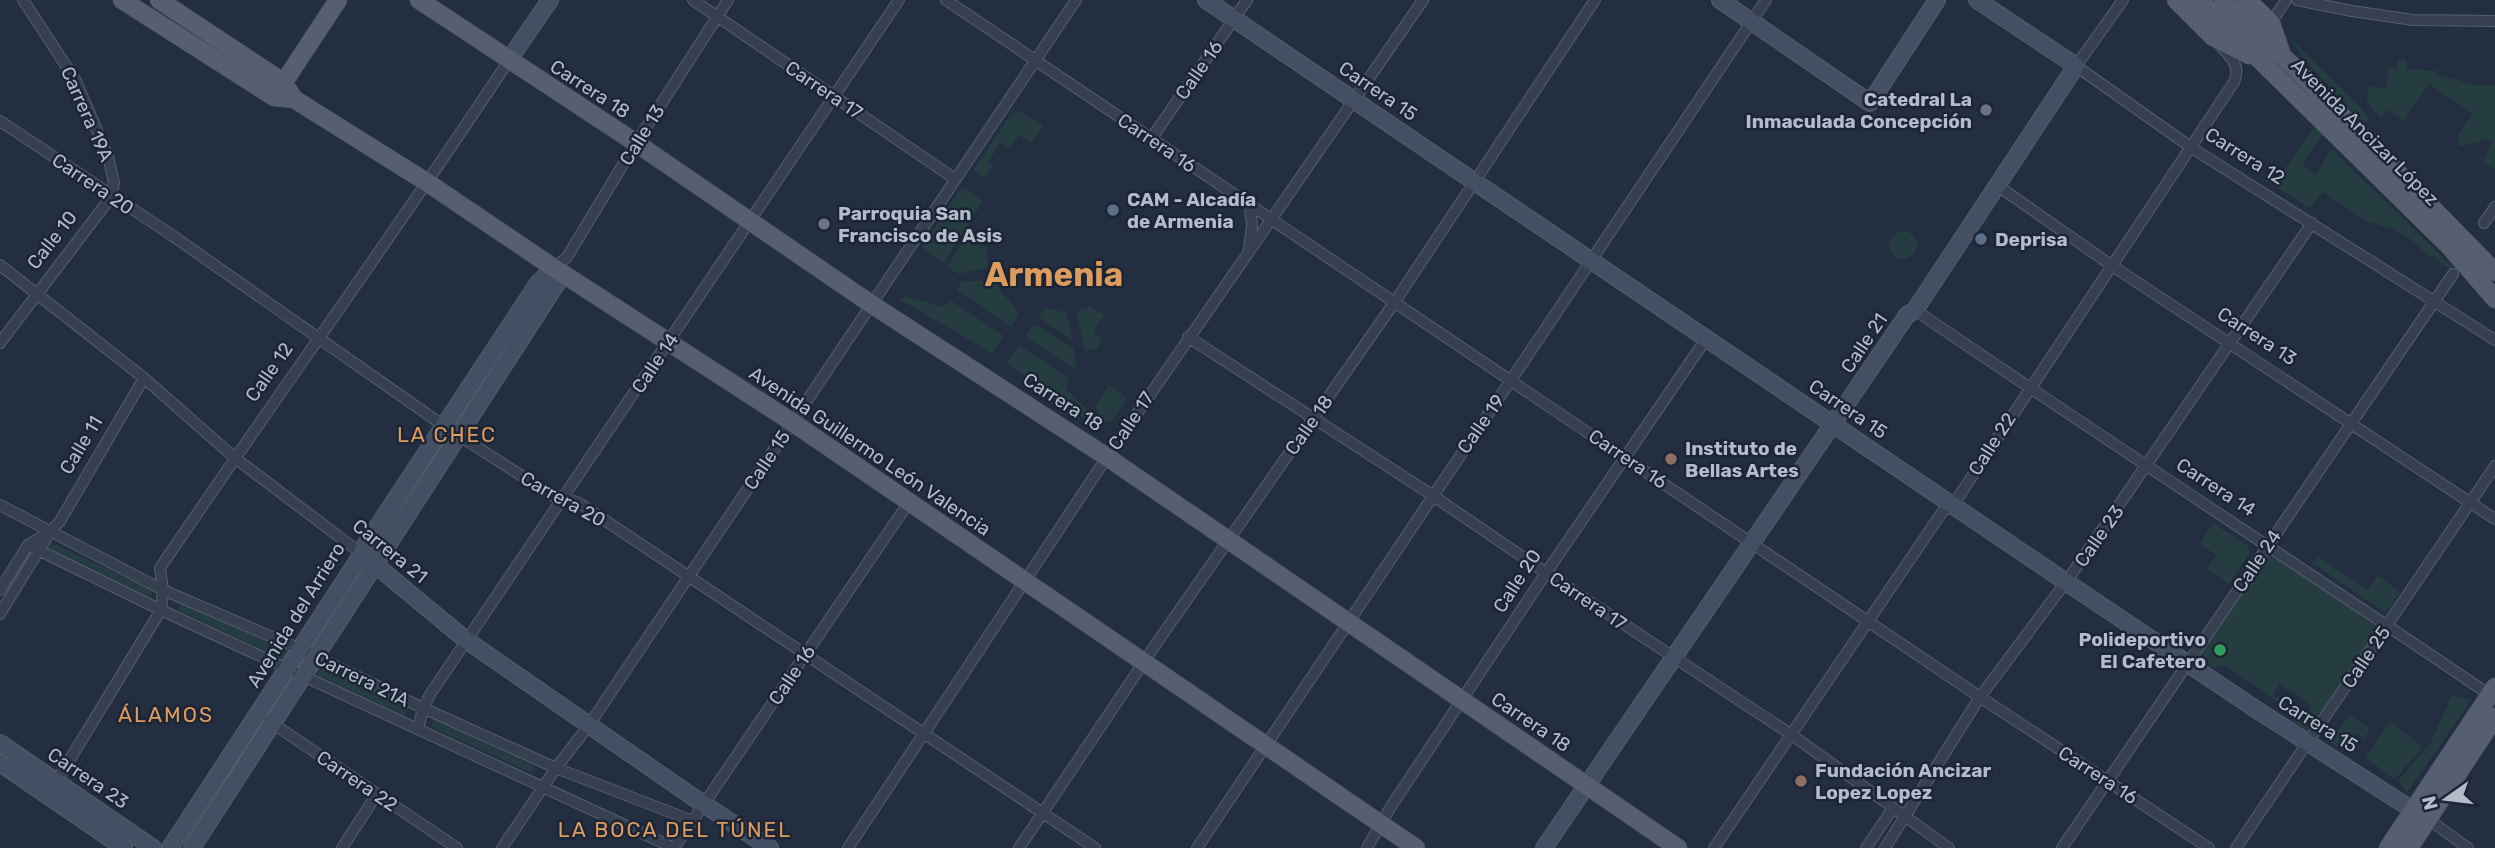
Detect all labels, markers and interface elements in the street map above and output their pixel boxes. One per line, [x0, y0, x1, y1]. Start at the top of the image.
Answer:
street label: Calle 16 [1170, 36, 1228, 104]
street label: Avenida Ancizar López [2287, 54, 2443, 210]
street label: Carrera 18 [546, 55, 634, 123]
street label: Carrera 17 [781, 56, 867, 124]
street label: Carrera 15 [1334, 56, 1422, 126]
street label: Carrera 19A [56, 63, 118, 165]
place label: Catedral La Inmaculada Concepción [1746, 88, 1972, 133]
street label: Calle 13 [614, 100, 670, 170]
marker: Catedral La Inmaculada Concepción [1978, 102, 1994, 118]
street label: Carrera 16 [1113, 108, 1201, 178]
street label: Carrera 12 [2201, 123, 2289, 189]
street label: Carrera 20 [48, 148, 138, 220]
place label: CAM - Alcadía de Armenia [1127, 188, 1256, 233]
place label: Parroquia San Francisco de Asis [838, 202, 1002, 247]
marker: CAM - Alcadía de Armenia [1105, 202, 1121, 218]
street label: Calle 10 [22, 206, 82, 274]
marker: Parroquia San Francisco de Asis [816, 216, 832, 232]
place label: Deprisa [1995, 228, 2068, 251]
marker: Deprisa [1973, 231, 1989, 247]
district label: Armenia [985, 255, 1123, 294]
street label: Carrera 13 [2213, 302, 2301, 370]
street label: Calle 21 [1836, 309, 1892, 377]
street label: Calle 14 [627, 328, 684, 397]
street label: Calle 12 [240, 338, 298, 406]
street label: Avenida Guillermo León Valencia [745, 362, 995, 540]
street label: Carrera 18 [1019, 368, 1107, 436]
street label: Carrera 15 [1804, 374, 1892, 444]
street label: Calle 17 [1103, 387, 1159, 455]
street label: Calle 19 [1452, 390, 1510, 458]
street label: Calle 18 [1280, 391, 1338, 459]
street label: Calle 22 [1963, 408, 2021, 480]
street label: Calle 11 [55, 412, 107, 478]
district label: LA CHEC [397, 422, 497, 447]
street label: Carrera 16 [1584, 424, 1672, 494]
street label: Calle 15 [739, 426, 795, 494]
place label: Instituto de Bellas Artes [1685, 437, 1799, 482]
marker: Instituto de Bellas Artes [1663, 451, 1679, 467]
street label: Carrera 14 [2172, 453, 2260, 521]
street label: Carrera 20 [517, 466, 609, 532]
street label: Calle 23 [2069, 501, 2129, 571]
street label: Carrera 21 [348, 514, 432, 588]
street label: Calle 24 [2228, 525, 2286, 597]
street label: Avenida del Arriero [242, 538, 350, 692]
street label: Calle 20 [1488, 545, 1546, 617]
street label: Carrera 17 [1545, 567, 1631, 635]
street label: Calle 25 [2337, 622, 2395, 692]
place label: Polideportivo El Cafetero [2078, 628, 2206, 673]
street label: Calle 16 [764, 641, 820, 709]
marker: Polideportivo El Cafetero [2212, 642, 2228, 658]
street label: Carrera 21A [311, 646, 413, 712]
street label: Carrera 18 [1487, 687, 1575, 757]
street label: Carrera 15 [2274, 690, 2362, 758]
district label: ÁLAMOS [118, 702, 214, 727]
street label: Carrera 16 [2054, 741, 2142, 809]
street label: Carrera 23 [43, 743, 133, 813]
street label: Carrera 22 [312, 746, 402, 816]
place label: Fundación Ancizar Lopez Lopez [1815, 759, 1991, 804]
north arrow [2411, 764, 2481, 834]
marker: Fundación Ancizar Lopez Lopez [1793, 773, 1809, 789]
text: N [2417, 794, 2443, 812]
district label: LA BOCA DEL TÚNEL [558, 817, 792, 842]

